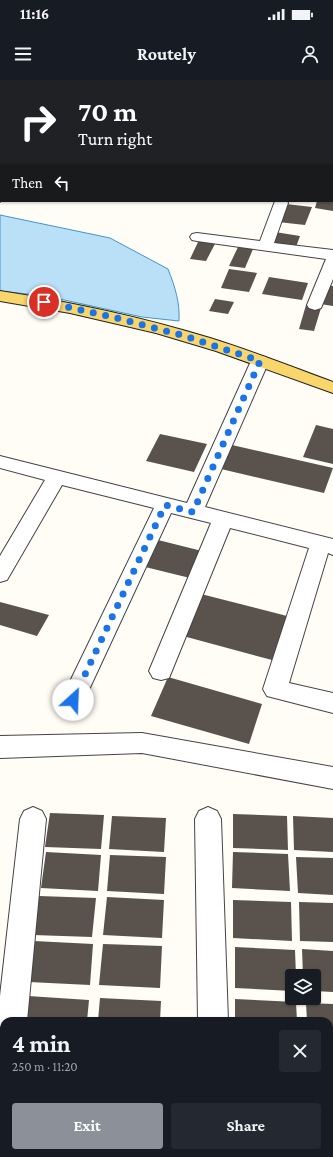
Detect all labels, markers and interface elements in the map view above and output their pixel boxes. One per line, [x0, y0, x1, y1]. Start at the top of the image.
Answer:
text: 11:16 [20, 6, 49, 22]
icon: menu [12, 43, 34, 65]
icon: person [299, 43, 321, 65]
text: Routely [137, 44, 196, 64]
icon: right [12, 96, 64, 148]
text: 70 m [78, 96, 137, 127]
text: Turn right [78, 129, 152, 149]
icon: left [51, 172, 73, 194]
text: Then [12, 175, 43, 191]
pin [27, 285, 61, 319]
icon: arrive [33, 291, 55, 313]
position arrow [52, 679, 94, 721]
map controls [285, 969, 321, 1005]
button: layers [285, 969, 321, 1005]
text: 4 min [12, 1030, 71, 1057]
button: close [279, 1030, 321, 1072]
text: 250 m · 11:20 [12, 1059, 78, 1074]
button: Exit [12, 1103, 163, 1149]
button: Share [171, 1103, 321, 1149]

